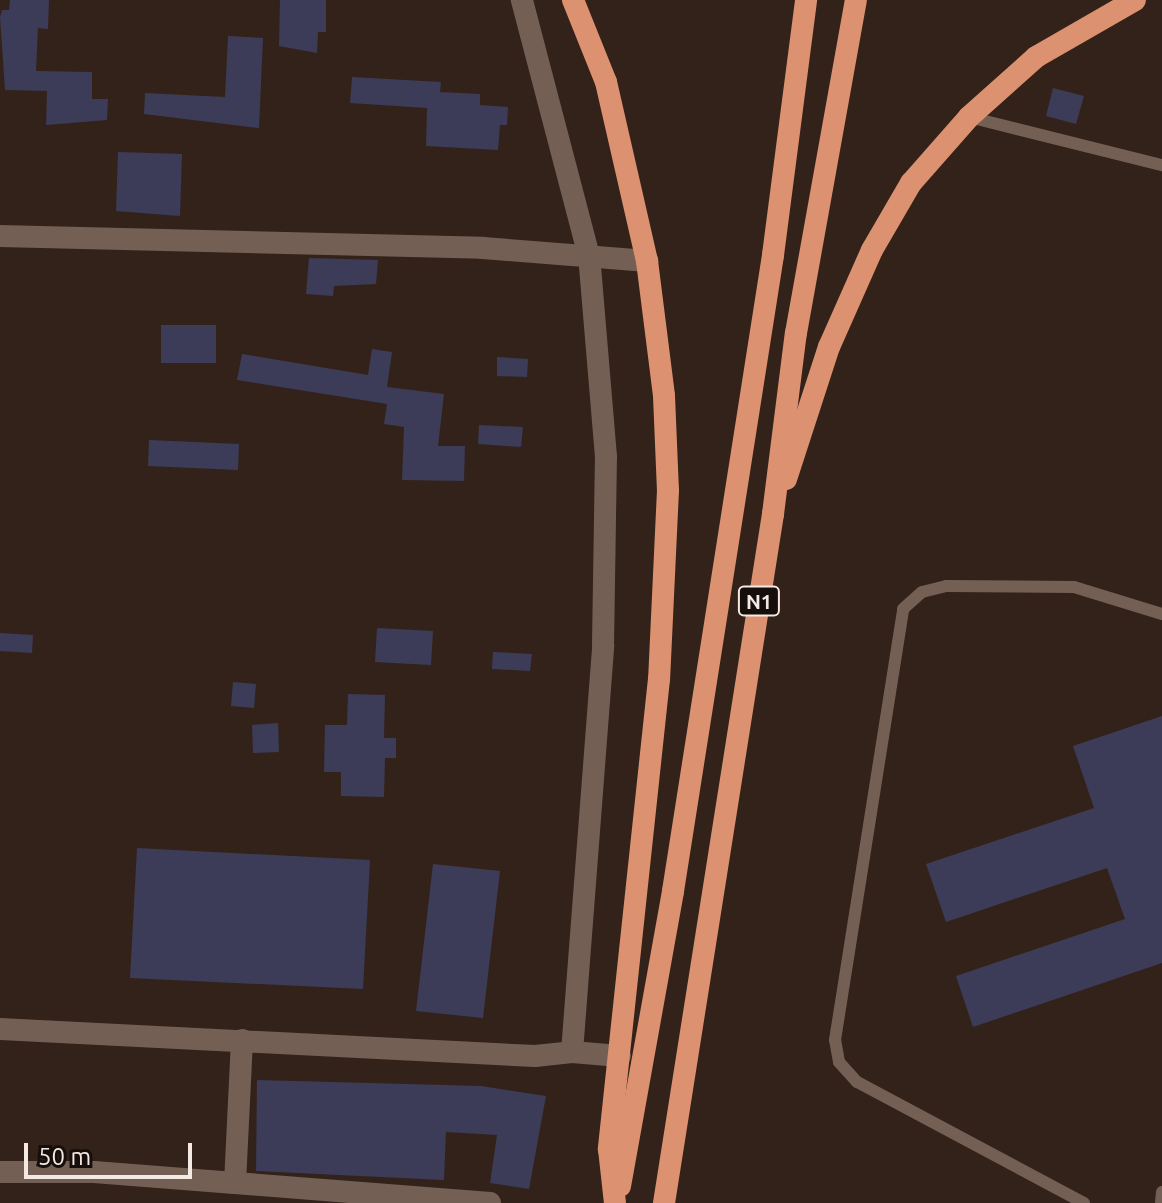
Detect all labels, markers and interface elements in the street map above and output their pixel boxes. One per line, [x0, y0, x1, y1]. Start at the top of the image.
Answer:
road number: N1 [737, 585, 781, 617]
scale bar [28, 1127, 196, 1177]
text: 50 m [38, 1143, 91, 1170]

